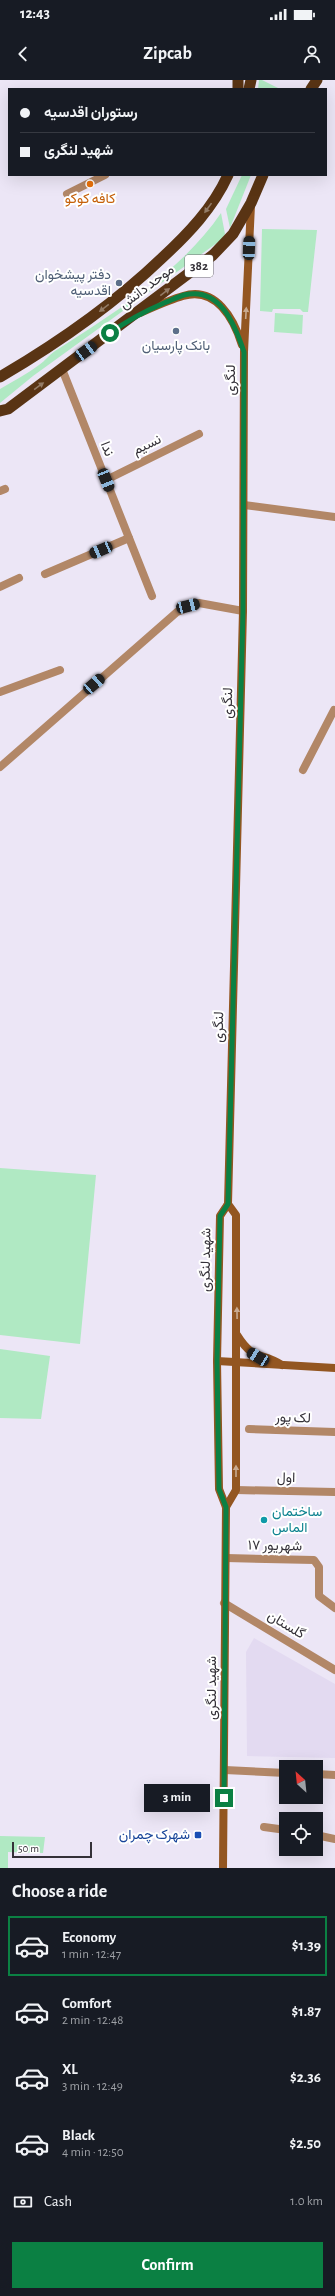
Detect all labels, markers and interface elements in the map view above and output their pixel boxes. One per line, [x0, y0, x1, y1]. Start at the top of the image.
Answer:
text: 12:43 [20, 6, 50, 21]
icon: back [12, 43, 34, 65]
icon: person [301, 43, 323, 65]
text: Zipcab [143, 45, 192, 63]
text: رستوران اقدسیه [44, 105, 138, 120]
text: شهید لنگری [44, 143, 113, 158]
marker: کافه کوکو [85, 179, 95, 189]
place label: کافه کوکو [65, 192, 115, 207]
one-way arrow [204, 203, 212, 214]
car [243, 236, 255, 260]
road number: 382 [185, 255, 213, 277]
street label: موحد دانش [117, 262, 177, 313]
place label: دفتر پیشخوان اقدسیه [35, 268, 111, 298]
marker: دفتر پیشخوان اقدسیه [114, 278, 124, 288]
one-way arrow [160, 288, 170, 296]
one-way arrow [99, 303, 110, 312]
one-way arrow [242, 307, 249, 319]
route start [101, 324, 119, 342]
marker: بانک پارسیان [171, 326, 181, 336]
car [73, 339, 99, 363]
place label: بانک پارسیان [142, 339, 210, 355]
street label: لنگری [223, 364, 239, 396]
one-way arrow [34, 382, 44, 390]
street label: نسیم [131, 432, 164, 459]
street label: ندا [98, 440, 116, 458]
car [96, 467, 116, 493]
car [88, 540, 114, 560]
car [175, 597, 201, 615]
car [81, 672, 107, 696]
street label: لنگری [220, 687, 236, 719]
street label: لنگری [211, 1011, 227, 1043]
street label: شهید لنگری [197, 1228, 215, 1292]
one-way arrow [234, 1306, 240, 1319]
car [245, 1346, 271, 1368]
street label: لک پور [274, 1410, 311, 1428]
one-way arrow [233, 1465, 240, 1477]
street label: اول [277, 1471, 295, 1487]
place label: ساختمان الماس [272, 1505, 322, 1536]
marker: ساختمان الماس [259, 1515, 269, 1525]
street label: ۱۷ شهریور [248, 1539, 302, 1554]
street label: گلستان [264, 1608, 308, 1642]
street label: شهید لنگری [204, 1656, 220, 1720]
north arrow [279, 1760, 323, 1804]
map controls [279, 1760, 323, 1856]
callout: 3 min [144, 1784, 210, 1812]
route end [215, 1789, 233, 1807]
text: 3 min [163, 1791, 191, 1804]
button: locate [279, 1812, 323, 1856]
place label: شهرک چمران [119, 1828, 190, 1844]
marker: شهرک چمران [193, 1830, 203, 1840]
scale bar [12, 1840, 92, 1859]
text: 50 m [18, 1843, 39, 1854]
text: Choose a ride [12, 1883, 107, 1901]
icon: car [14, 1928, 50, 1964]
text: Economy [62, 1930, 116, 1945]
text: $1.39 [292, 1938, 321, 1953]
text: 1 min · 12:47 [62, 1948, 121, 1961]
icon: car [14, 1994, 50, 2030]
text: Comfort [62, 1996, 111, 2011]
text: $1.87 [292, 2004, 321, 2019]
text: 2 min · 12:48 [62, 2014, 123, 2027]
icon: car [14, 2060, 50, 2096]
text: XL [62, 2062, 78, 2077]
text: $2.36 [290, 2070, 321, 2085]
text: 3 min · 12:49 [62, 2080, 123, 2093]
icon: car [14, 2126, 50, 2162]
text: Black [62, 2128, 95, 2143]
text: $2.50 [289, 2136, 321, 2151]
text: 4 min · 12:50 [62, 2146, 124, 2159]
icon: cash [12, 2191, 34, 2213]
text: Cash [44, 2194, 72, 2209]
text: 1.0 km [290, 2195, 323, 2208]
button: Confirm [12, 2242, 323, 2288]

